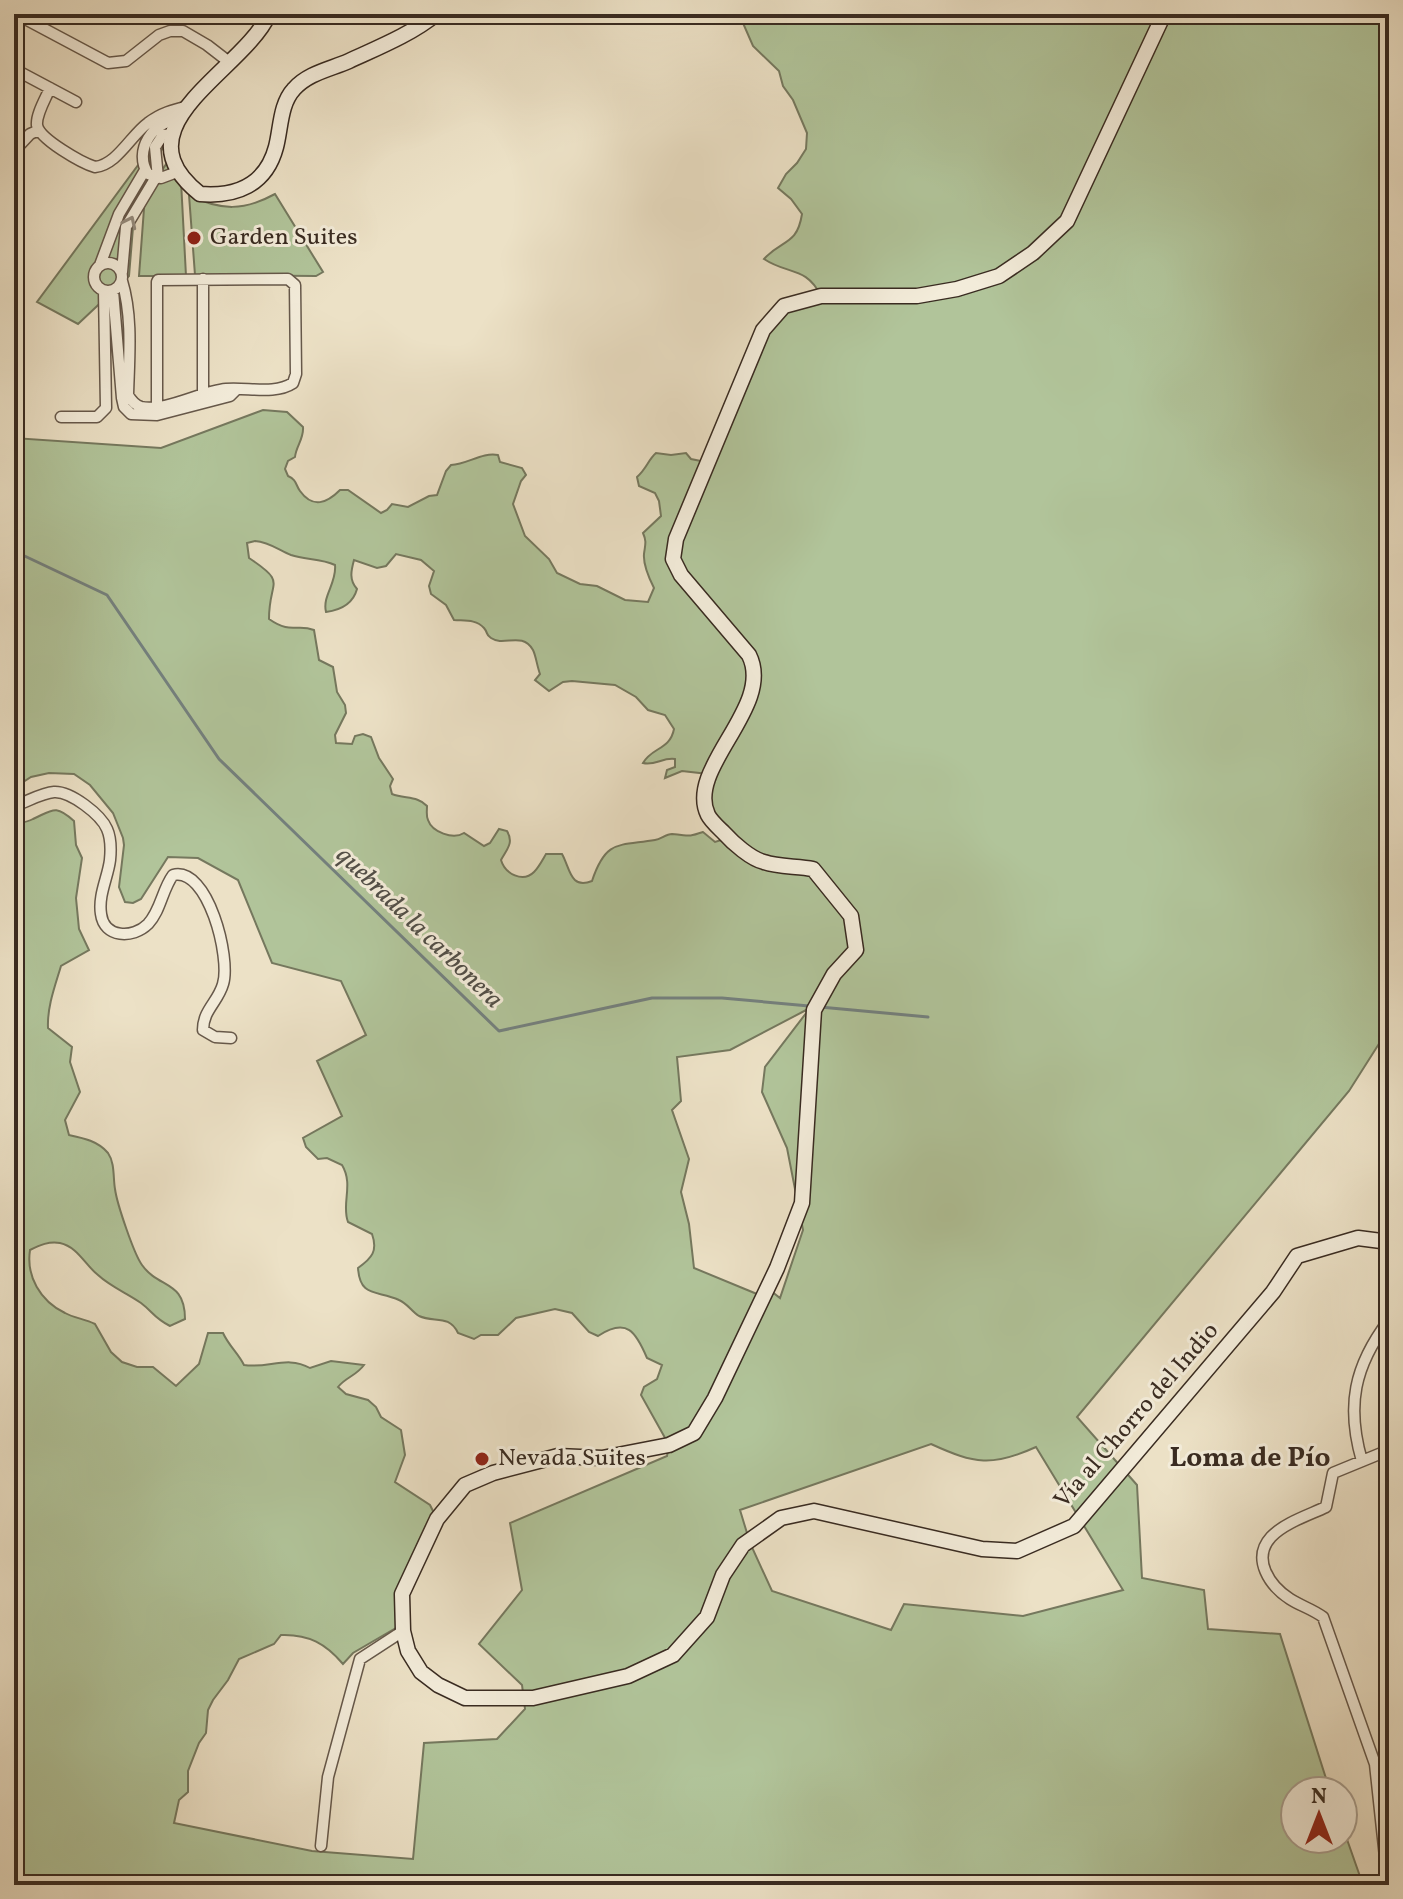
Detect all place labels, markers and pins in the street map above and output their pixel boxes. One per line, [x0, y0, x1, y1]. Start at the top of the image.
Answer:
place label: Garden Suites [210, 221, 357, 255]
marker: Garden Suites [185, 229, 203, 247]
place label: Nevada Suites [498, 1442, 646, 1476]
marker: Nevada Suites [473, 1450, 491, 1468]

